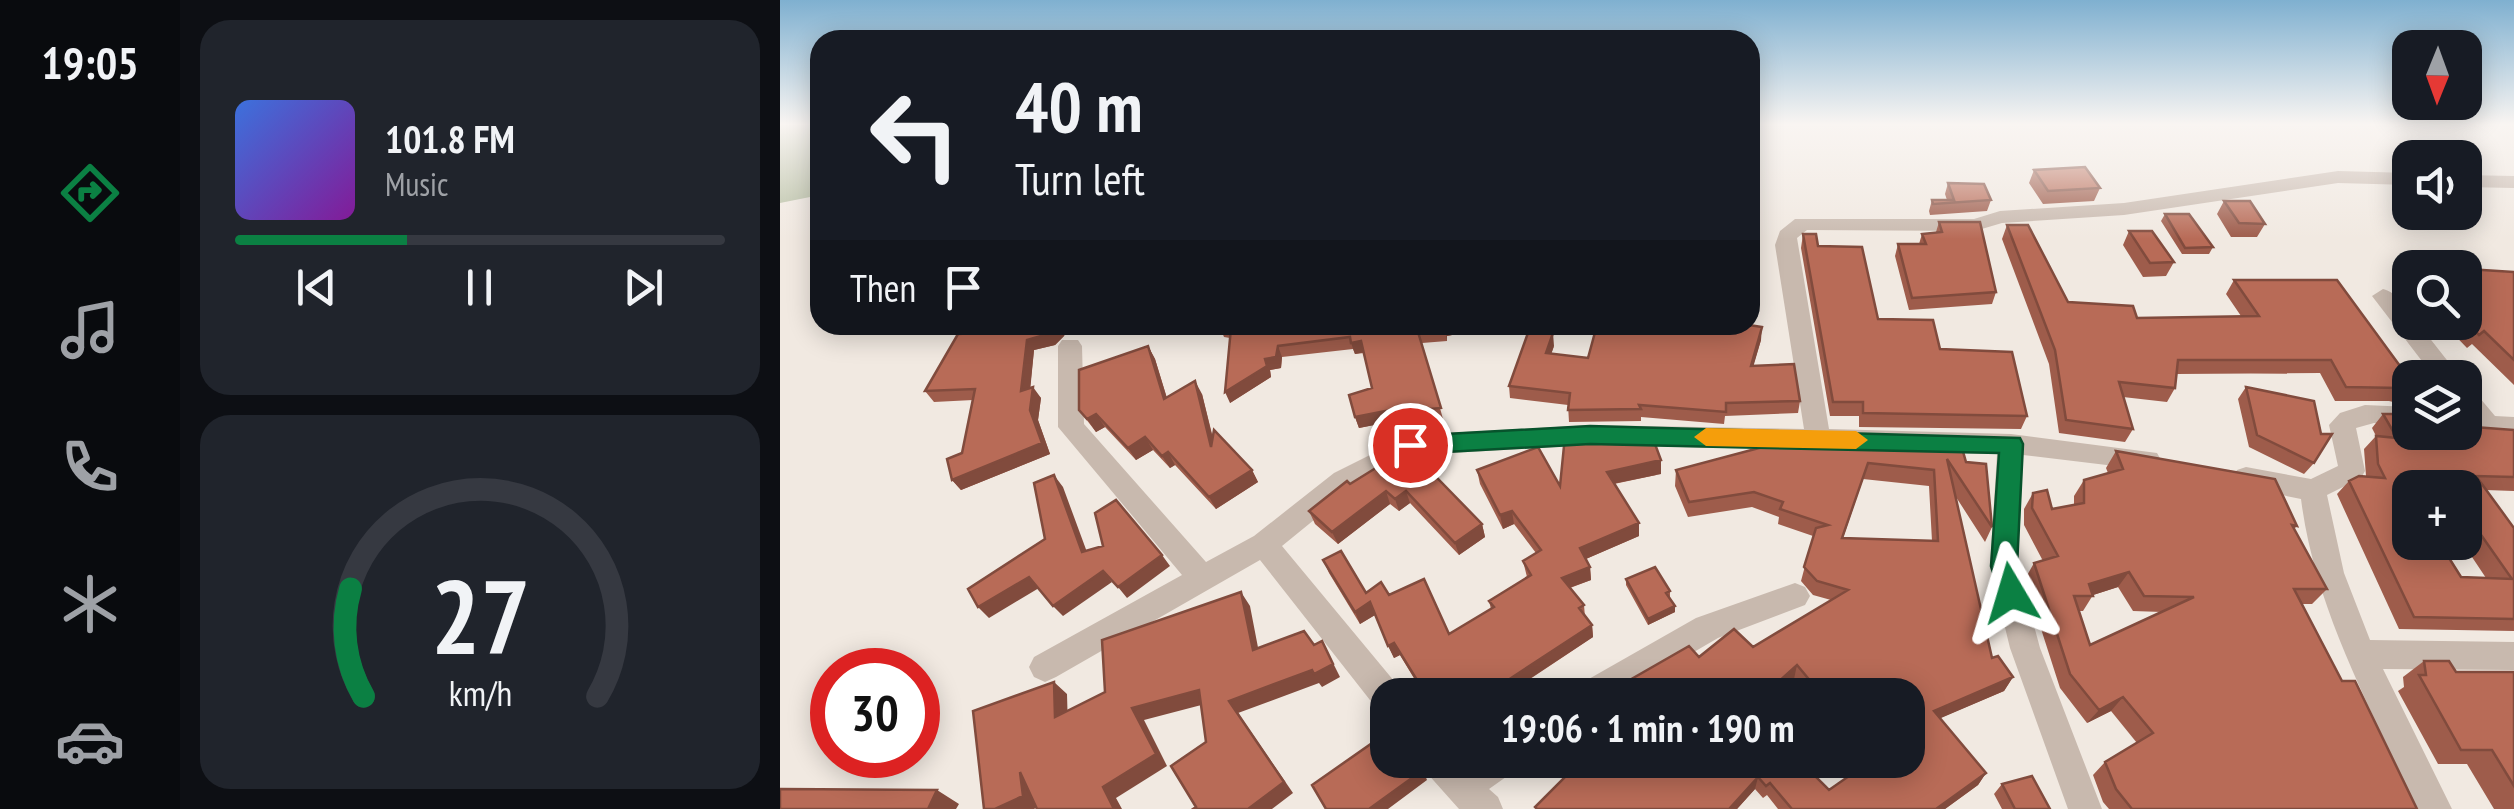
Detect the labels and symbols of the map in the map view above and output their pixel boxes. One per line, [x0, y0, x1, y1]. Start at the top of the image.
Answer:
north arrow [2392, 30, 2482, 120]
pin [1368, 403, 1453, 488]
position arrow [1959, 541, 2063, 645]
speed limit sign: 30 [810, 648, 940, 778]

